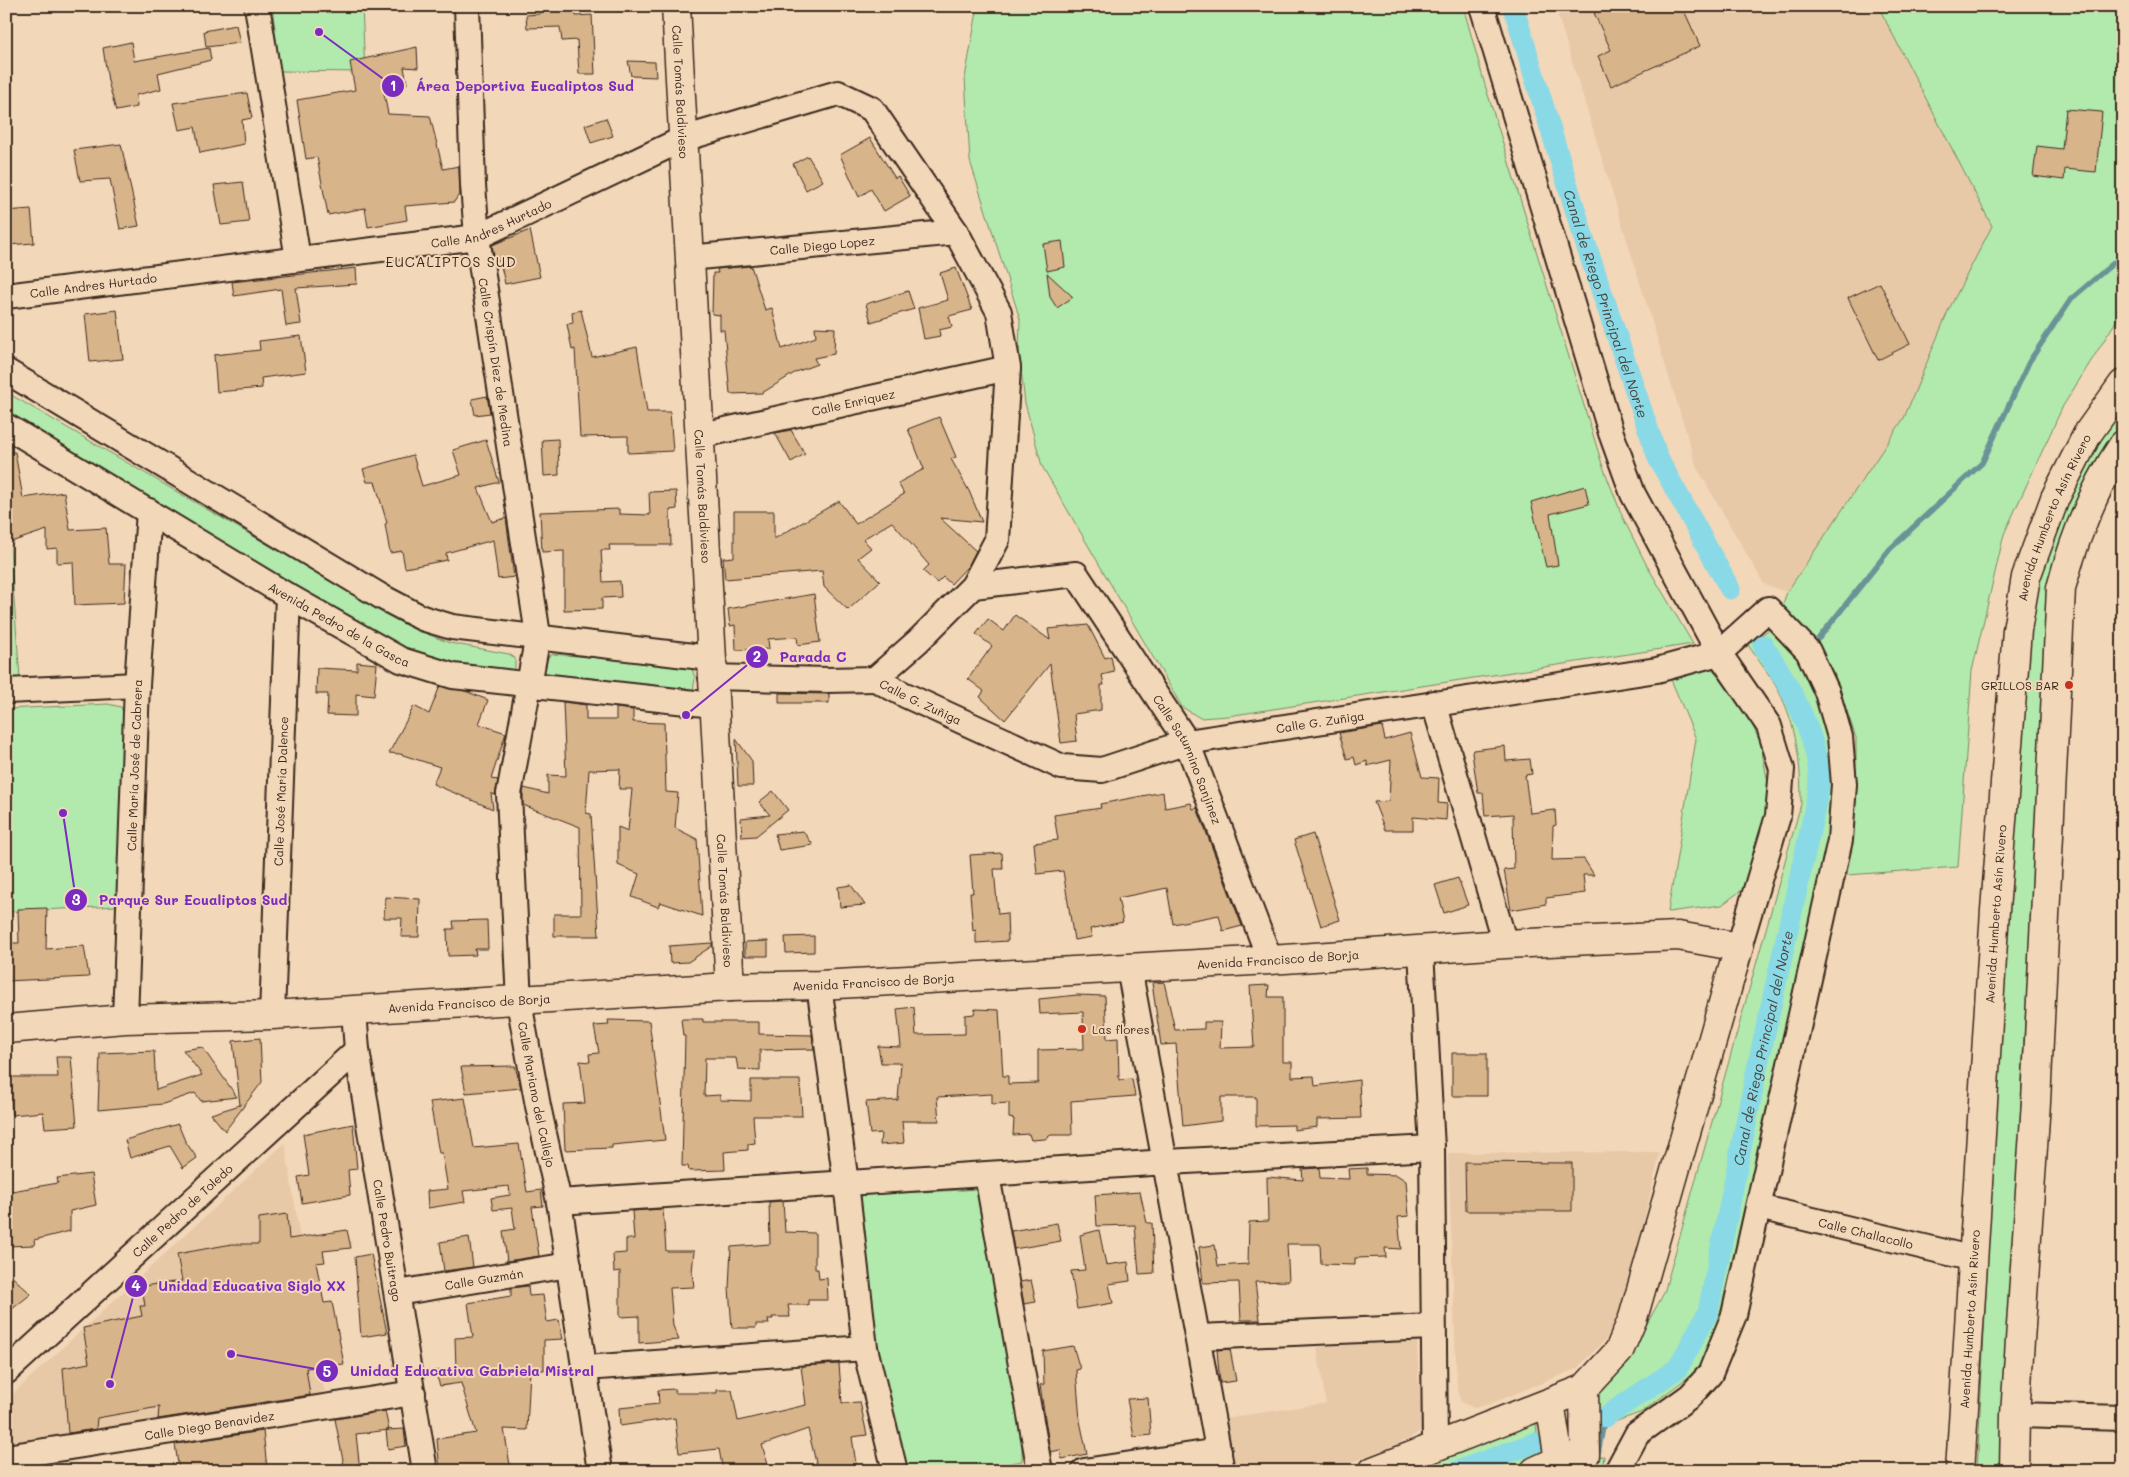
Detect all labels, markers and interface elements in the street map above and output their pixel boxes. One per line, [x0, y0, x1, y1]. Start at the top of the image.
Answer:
street label: Calle Tomás Baldivieso [669, 25, 692, 159]
callout: Área Deportiva Eucaliptos Sud [381, 71, 644, 100]
text: 1 [390, 75, 396, 95]
text: Área Deportiva Eucaliptos Sud [416, 76, 634, 95]
water label: Canal de Riego Principal del Norte [1560, 187, 1653, 420]
street label: Calle Andres Hurtado [430, 195, 554, 251]
street label: Calle Diego Lopez [769, 232, 876, 258]
district label: EUCALIPTOS SUD [385, 252, 517, 271]
street label: Calle Andres Hurtado [29, 269, 158, 301]
street label: Calle Crispín Díez de Medina [475, 277, 517, 448]
street label: Calle Enriquez [810, 385, 897, 419]
street label: Calle Tomás Baldivieso [691, 429, 715, 563]
street label: Avenida Humberto Asín Rivero [2014, 431, 2094, 602]
street label: Avenida Pedro de la Gasca [266, 578, 412, 670]
callout: Parada C [745, 642, 857, 671]
text: 2 [753, 646, 761, 666]
text: Parada C [780, 647, 846, 666]
street label: Calle G. Zuñiga [877, 675, 964, 728]
place label: GRILLOS BAR [1981, 677, 2059, 693]
street label: Calle María José de Cabrera [123, 679, 145, 851]
marker: GRILLOS BAR [2063, 679, 2075, 691]
street label: Calle Saturnino Sanjinez [1150, 691, 1226, 827]
street label: Calle G. Zuñiga [1275, 707, 1365, 736]
street label: Calle José María Dalence [270, 716, 291, 866]
street label: Avenida Humberto Asín Rivero [1981, 824, 2010, 1004]
street label: Calle Tomás Baldivieso [714, 833, 737, 968]
callout: Parque Sur Ecualiptos Sud [63, 886, 297, 915]
text: 3 [71, 889, 81, 909]
text: Parque Sur Ecualiptos Sud [99, 890, 288, 909]
water label: Canal de Riego Principal del Norte [1728, 929, 1797, 1167]
street label: Avenida Francisco de Borja [1196, 946, 1360, 972]
street label: Avenida Francisco de Borja [792, 969, 955, 994]
street label: Avenida Francisco de Borja [387, 990, 551, 1016]
street label: Calle Mariano del Callejo [515, 1021, 559, 1169]
place label: Las flores [1092, 1021, 1150, 1037]
marker: Las flores [1076, 1023, 1088, 1035]
street label: Calle Pedro de Toledo [129, 1160, 236, 1260]
street label: Calle Pedro Buitrago [370, 1178, 405, 1303]
street label: Calle Challacollo [1817, 1214, 1915, 1252]
street label: Avenida Humberto Asín Rivero [1956, 1229, 1983, 1409]
street label: Calle Guzmán [443, 1265, 524, 1293]
callout: Unidad Educativa Siglo XX [123, 1271, 356, 1300]
text: 4 [131, 1275, 141, 1295]
text: Unidad Educativa Siglo XX [158, 1276, 346, 1295]
callout: Unidad Educativa Gabriela Mistral [315, 1357, 604, 1386]
text: 5 [323, 1361, 332, 1381]
text: Unidad Educativa Gabriela Mistral [350, 1361, 594, 1380]
street label: Calle Diego Benavidez [143, 1407, 276, 1443]

